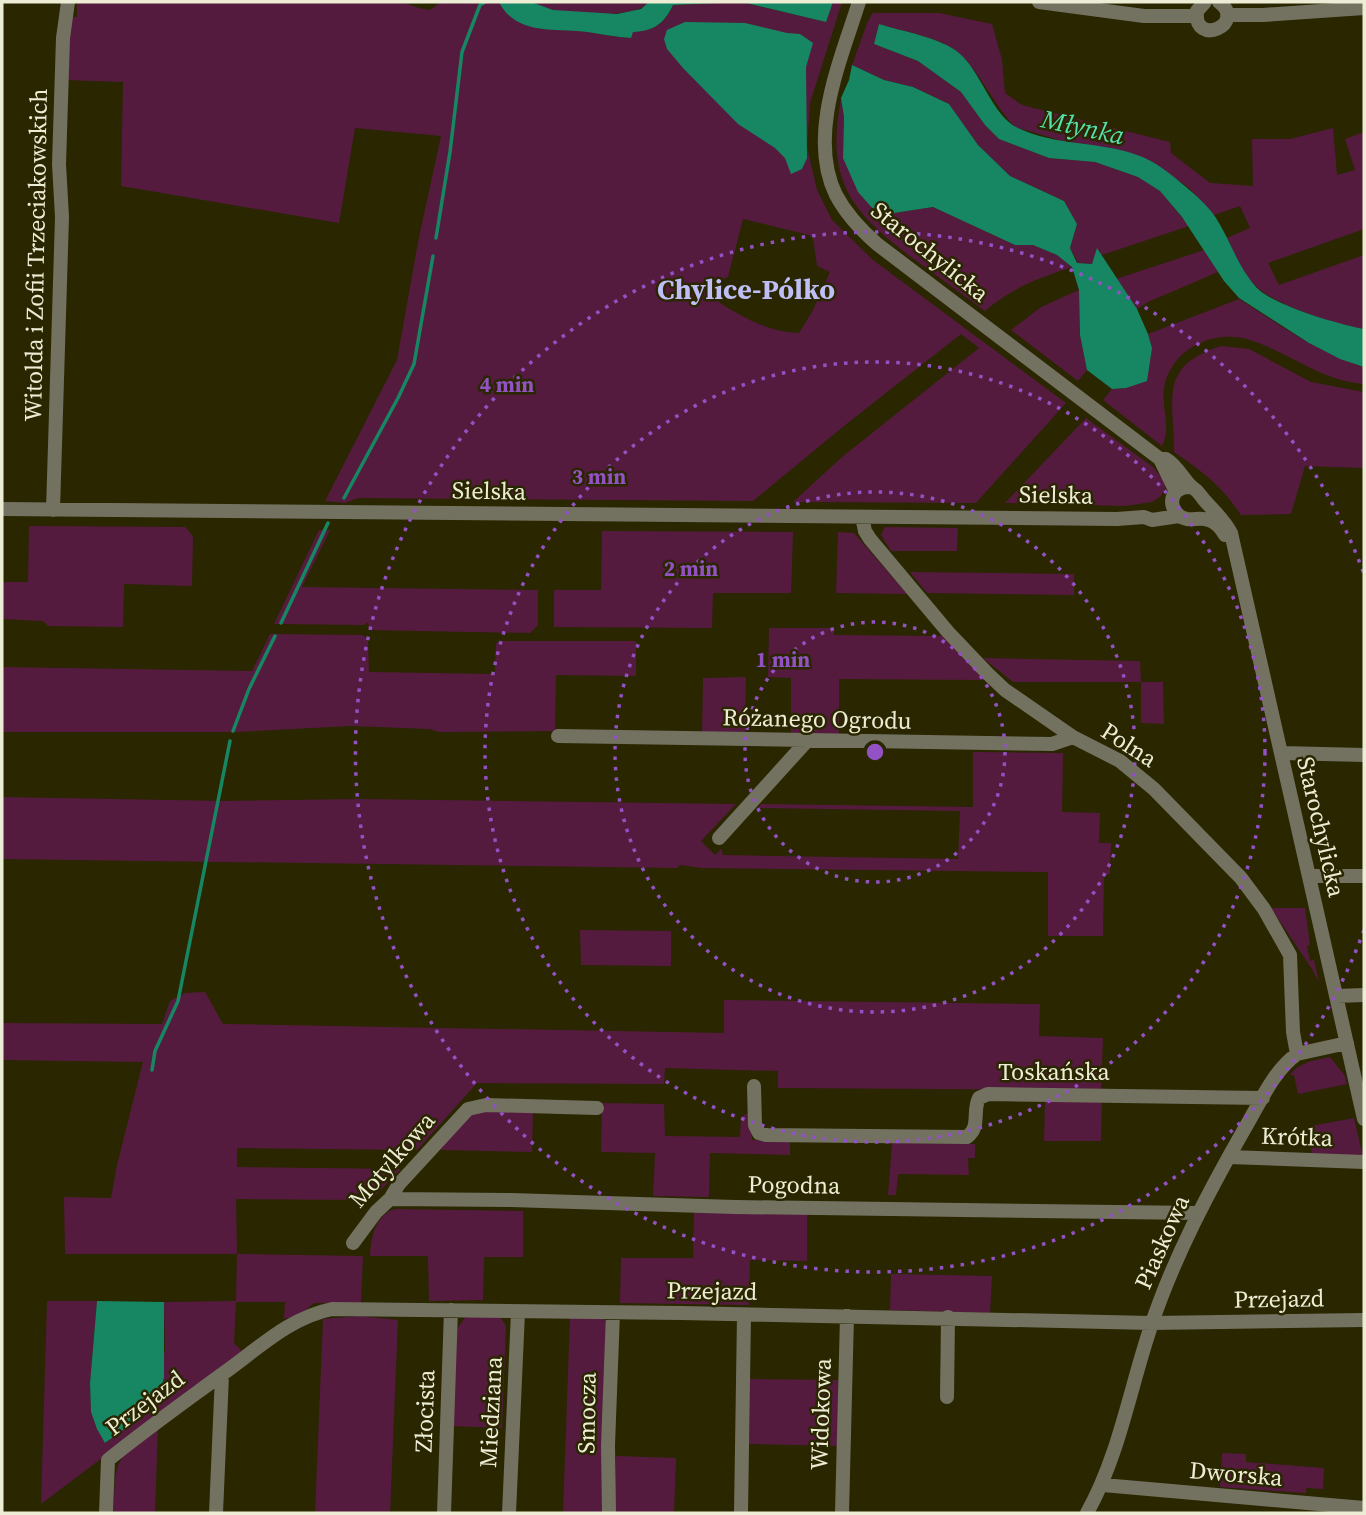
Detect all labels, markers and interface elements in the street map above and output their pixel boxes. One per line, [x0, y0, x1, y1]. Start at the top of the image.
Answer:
street label: Witolda i Zofii Trzeciakowskich [16, 88, 55, 422]
water label: Młynka [1037, 100, 1128, 153]
street label: Starochylicka [864, 194, 997, 310]
district label: Chylice-Pólko [657, 270, 835, 308]
text: 4 min [480, 370, 534, 399]
text: 3 min [572, 462, 626, 491]
street label: Sielska [452, 473, 527, 508]
street label: Sielska [1019, 477, 1094, 512]
text: 2 min [664, 554, 718, 583]
text: 1 min [756, 645, 810, 674]
street label: Różanego Ogrodu [722, 700, 912, 737]
street label: Polna [1095, 714, 1164, 775]
centre of rings [863, 740, 887, 764]
street label: Starochylicka [1289, 753, 1354, 901]
street label: Toskańska [998, 1055, 1111, 1088]
street label: Motylkowa [341, 1104, 443, 1215]
street label: Krótka [1260, 1119, 1334, 1154]
street label: Pogodna [747, 1167, 841, 1202]
street label: Piaskowa [1126, 1189, 1197, 1294]
street label: Przejazd [666, 1273, 758, 1308]
street label: Przejazd [1233, 1281, 1325, 1316]
street label: Miedziana [471, 1355, 510, 1469]
street label: Widokowa [802, 1357, 839, 1471]
street label: Przejazd [99, 1362, 191, 1443]
street label: Złocista [407, 1368, 442, 1453]
street label: Smocza [569, 1371, 604, 1454]
street label: Dworska [1188, 1453, 1285, 1494]

